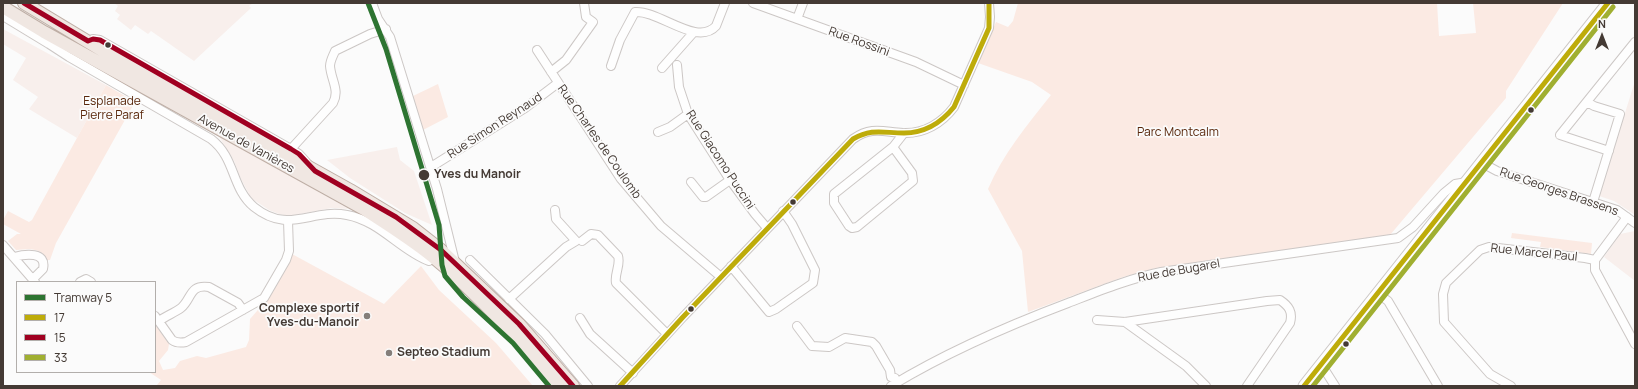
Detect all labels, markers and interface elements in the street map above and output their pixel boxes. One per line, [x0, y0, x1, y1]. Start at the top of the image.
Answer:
north arrow [1582, 16, 1622, 56]
text: N [1598, 16, 1606, 31]
street label: Rue Rossini [826, 24, 892, 60]
unlabelled marker [103, 40, 113, 50]
street label: Rue Charles de Coulomb [554, 82, 644, 202]
street label: Rue Simon Reynaud [445, 90, 545, 162]
park label: Esplanade Pierre Paraf [80, 95, 144, 123]
unlabelled marker [1526, 105, 1536, 115]
street label: Rue Giacomo Puccini [683, 108, 757, 212]
street label: Avenue de Vanières [195, 112, 297, 176]
park label: Parc Montcalm [1137, 126, 1219, 140]
street label: Rue Georges Brassens [1498, 165, 1620, 219]
marker: Yves du Manoir [417, 168, 431, 182]
place label: Yves du Manoir [434, 168, 521, 182]
unlabelled marker [788, 197, 798, 207]
street label: Rue Marcel Paul [1490, 241, 1578, 265]
street label: Rue de Bugarel [1137, 257, 1221, 285]
legend [16, 281, 156, 373]
text: Tramway 5 [54, 289, 112, 306]
place label: Complexe sportif Yves-du-Manoir [259, 302, 359, 330]
unlabelled marker [686, 304, 696, 314]
text: 17 [54, 309, 65, 326]
marker: Complexe sportif Yves-du-Manoir [362, 311, 372, 321]
text: 15 [54, 329, 66, 346]
unlabelled marker [1341, 339, 1351, 349]
place label: Septeo Stadium [397, 346, 490, 360]
marker: Septeo Stadium [384, 348, 394, 358]
text: 33 [54, 349, 67, 366]

